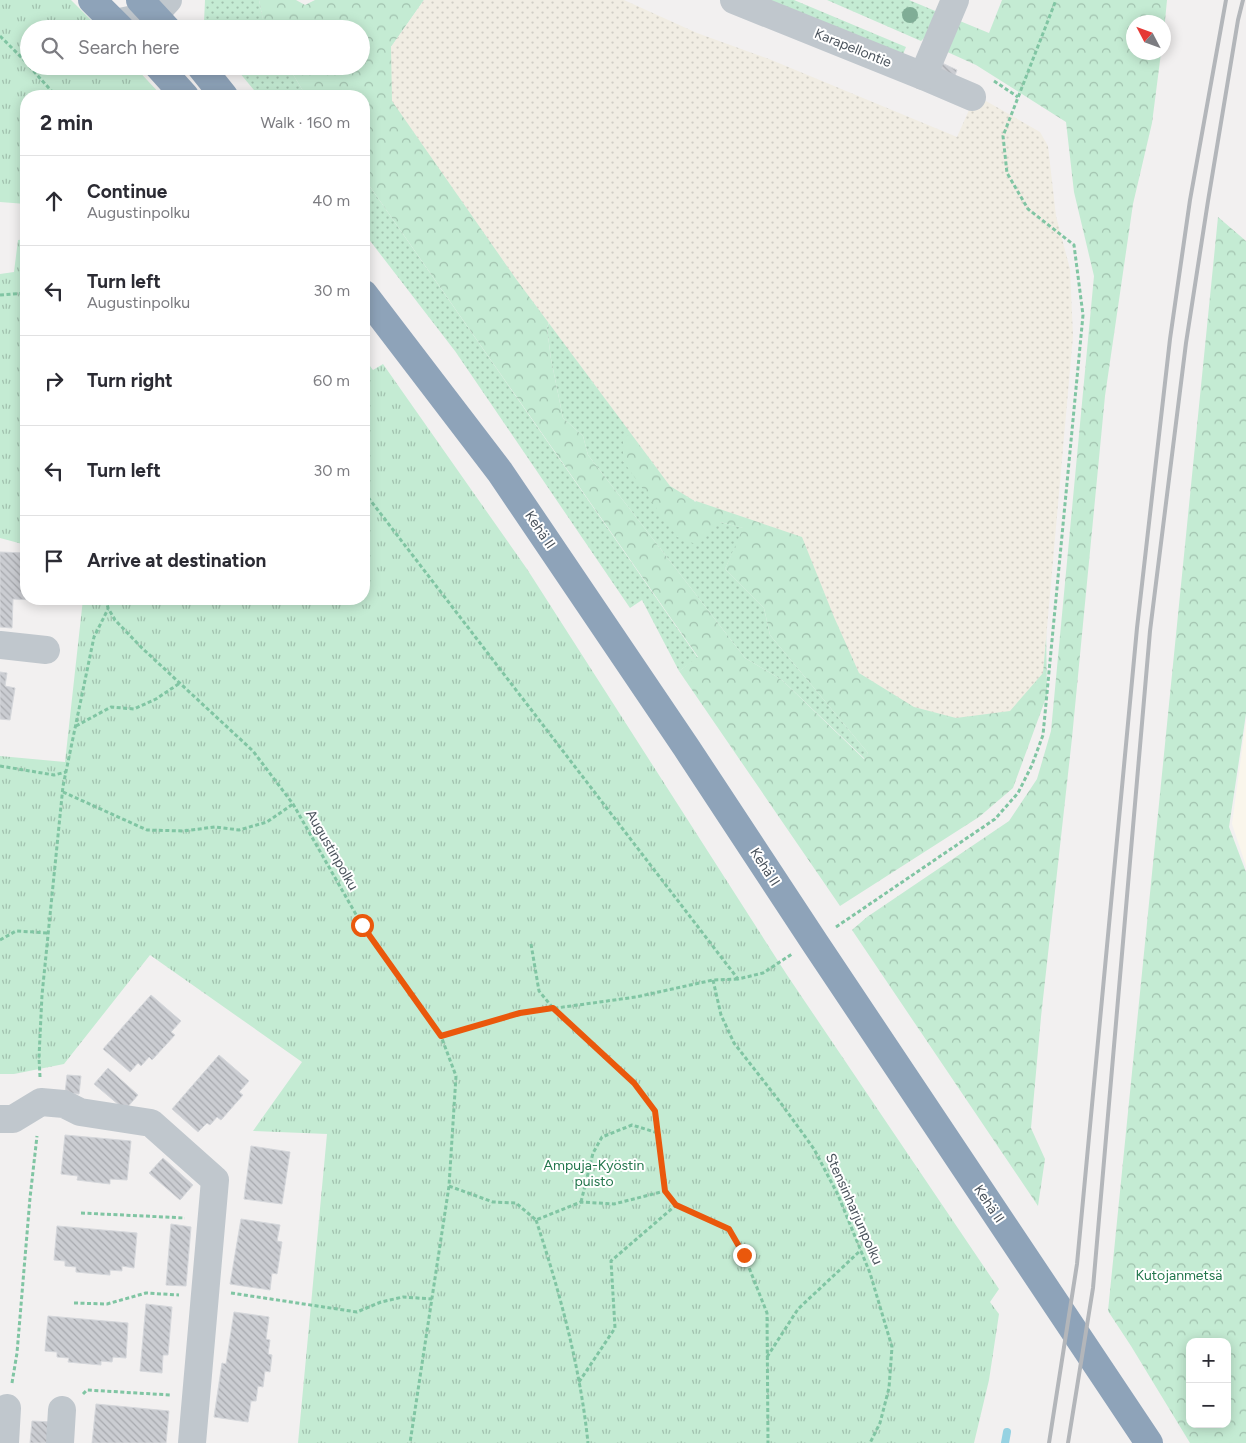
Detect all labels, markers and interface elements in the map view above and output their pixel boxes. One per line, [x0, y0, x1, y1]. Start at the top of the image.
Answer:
north arrow [1126, 15, 1171, 60]
search box [20, 20, 370, 75]
street label: Karapellontie [812, 25, 894, 71]
icon: search [38, 34, 66, 62]
text: Search here [78, 36, 180, 59]
text: 2 min [40, 110, 93, 135]
text: Walk · 160 m [260, 113, 350, 132]
text: Continue [87, 180, 167, 203]
icon: ahead [40, 187, 68, 215]
text: 40 m [312, 191, 350, 210]
text: Augustinpolku [87, 203, 190, 222]
text: Turn left [87, 270, 161, 293]
icon: left [40, 277, 68, 305]
text: 30 m [313, 281, 350, 300]
text: Augustinpolku [87, 293, 190, 312]
icon: right [40, 367, 68, 395]
text: Turn right [87, 369, 173, 392]
text: 60 m [313, 371, 350, 390]
icon: left [40, 457, 68, 485]
text: Turn left [87, 459, 161, 482]
text: 30 m [313, 461, 350, 480]
street label: Kehä II [521, 508, 559, 552]
icon: arrive [40, 547, 68, 575]
text: Arrive at destination [87, 549, 266, 572]
street label: Augustinpolku [302, 807, 362, 893]
street label: Kehä II [746, 845, 784, 889]
route start [351, 914, 374, 937]
street label: Stensinharjunpolku [822, 1151, 886, 1267]
park label: Ampuja-Kyöstin puisto [544, 1157, 645, 1190]
street label: Kehä II [970, 1182, 1008, 1226]
route end [733, 1244, 756, 1267]
park label: Kutojanmetsä [1136, 1267, 1222, 1284]
map controls [1186, 1338, 1231, 1428]
button: + [1186, 1338, 1231, 1383]
button: − [1186, 1383, 1231, 1428]

